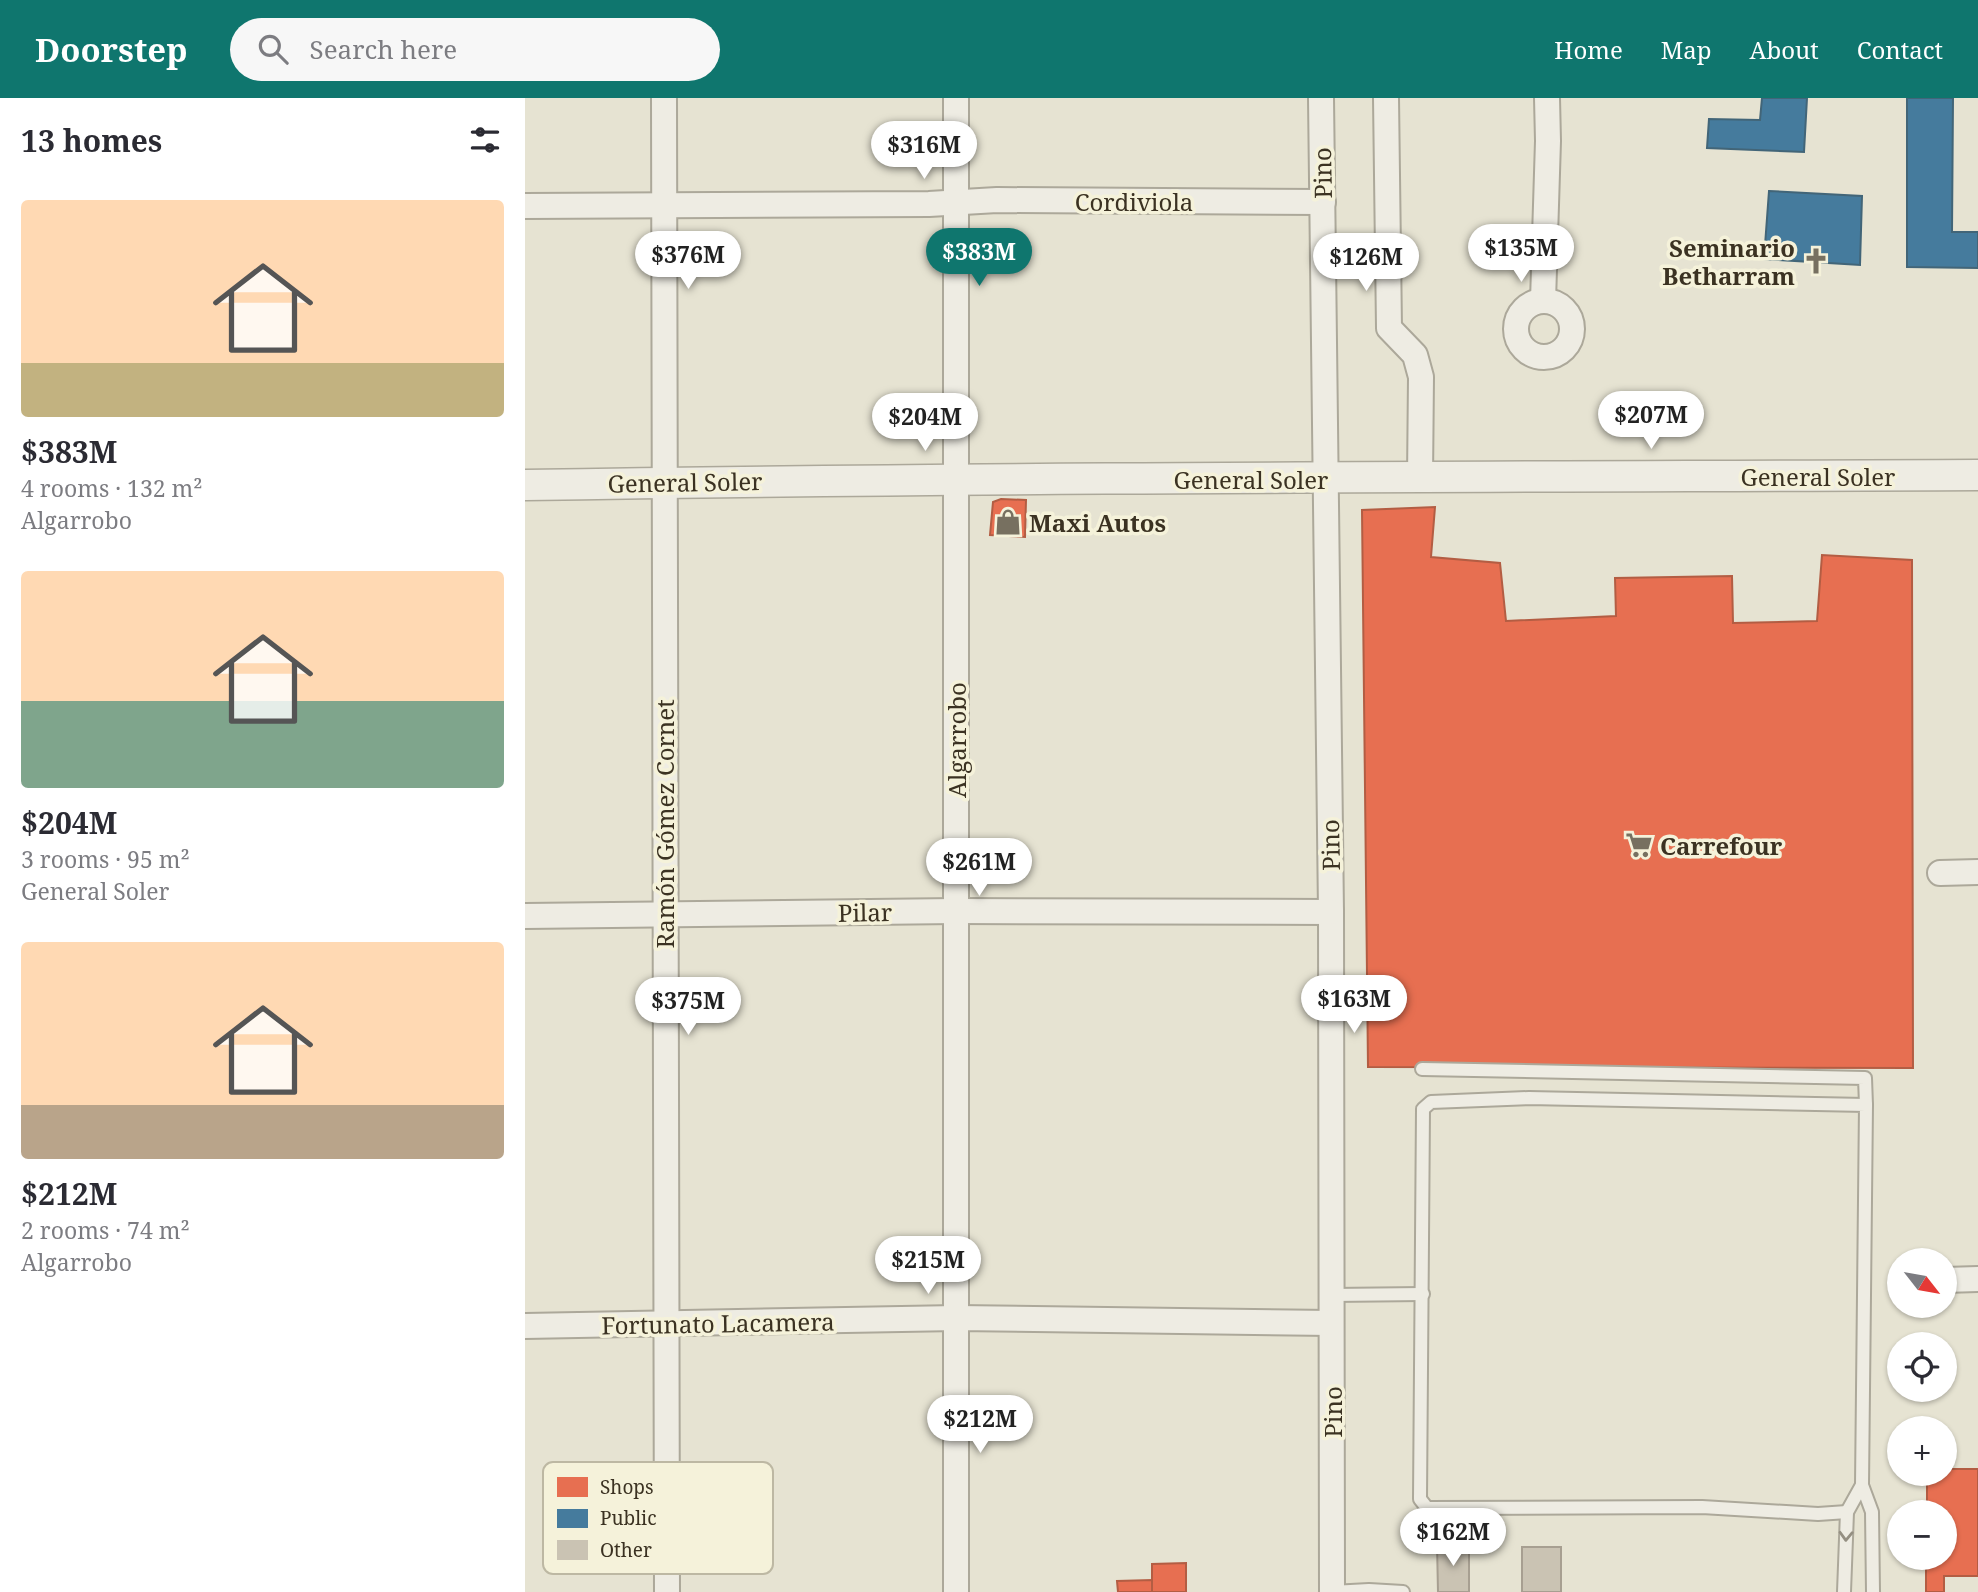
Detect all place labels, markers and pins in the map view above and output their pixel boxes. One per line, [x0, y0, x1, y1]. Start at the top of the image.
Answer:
pin: $316M [875, 122, 973, 181]
pin: $135M [1472, 225, 1570, 284]
pin: $383M [930, 228, 1028, 288]
place label: Seminario Betharram [1662, 231, 1795, 292]
pin: $376M [639, 232, 737, 291]
pin: $126M [1317, 234, 1415, 293]
church icon: Seminario Betharram [1801, 246, 1831, 276]
pin: $207M [1602, 392, 1700, 451]
pin: $204M [876, 394, 974, 453]
place label: Maxi Autos [1029, 506, 1166, 539]
shop icon: Maxi Autos [993, 507, 1023, 537]
place label: Carrefour [1660, 829, 1783, 862]
supermarket icon: Carrefour [1624, 830, 1654, 860]
pin: $261M [930, 838, 1028, 898]
pin: $163M [1305, 976, 1403, 1035]
pin: $375M [639, 978, 737, 1037]
pin: $215M [879, 1236, 977, 1296]
pin: $212M [931, 1396, 1029, 1455]
pin: $162M [1404, 1508, 1502, 1568]

